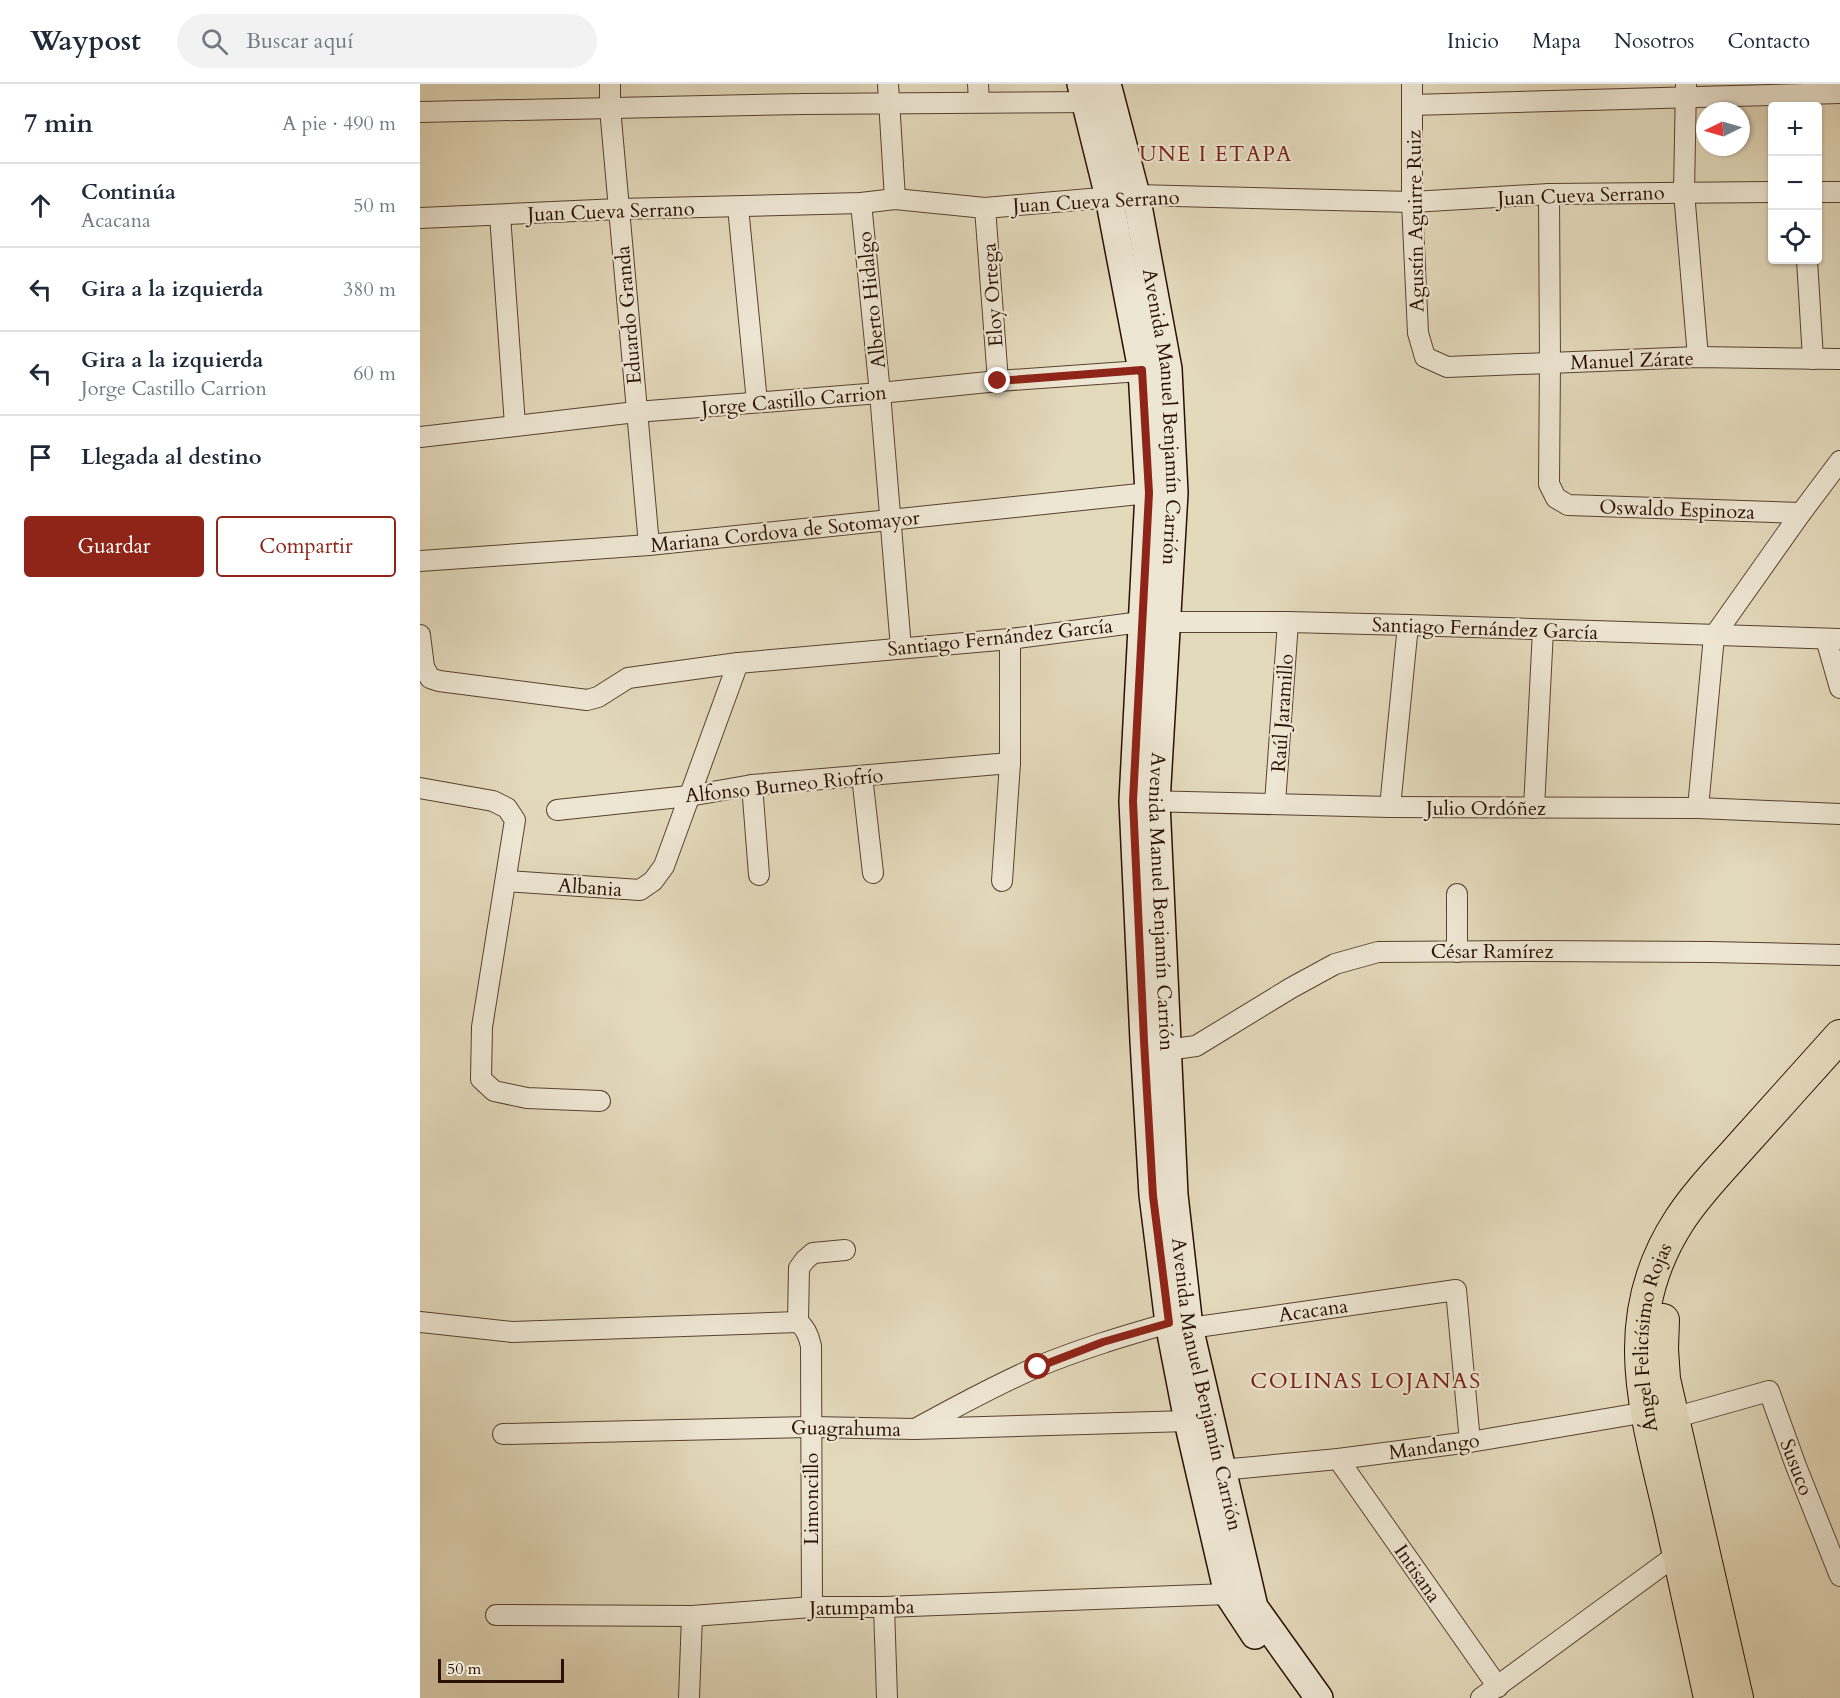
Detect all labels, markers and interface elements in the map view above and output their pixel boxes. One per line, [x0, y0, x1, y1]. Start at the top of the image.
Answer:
search box [177, 14, 597, 68]
text: Waypost [30, 22, 141, 60]
icon: search [198, 25, 231, 58]
text: Buscar aquí [246, 26, 353, 56]
text: Inicio [1447, 27, 1499, 56]
text: Mapa [1532, 27, 1581, 56]
text: Nosotros [1614, 27, 1694, 56]
text: Contacto [1727, 27, 1810, 56]
north arrow [1696, 102, 1750, 156]
map controls [1768, 102, 1822, 264]
button: + [1768, 102, 1822, 156]
text: 7 min [24, 106, 93, 141]
text: A pie · 490 m [282, 110, 396, 137]
street label: Agustín Aguirre Ruiz [1400, 130, 1431, 312]
district label: UNE I ETAPA [1139, 140, 1293, 169]
button: − [1768, 156, 1822, 210]
text: Continúa [81, 177, 176, 207]
street label: Juan Cueva Serrano [1494, 179, 1665, 212]
street label: Juan Cueva Serrano [1009, 184, 1180, 220]
icon: ahead [24, 189, 57, 222]
text: 50 m [353, 192, 396, 219]
street label: Juan Cueva Serrano [524, 195, 695, 228]
text: Acacana [81, 207, 151, 234]
button: locate [1768, 210, 1822, 264]
street label: Alberto Hidalgo [851, 230, 892, 370]
street label: Eloy Ortega [975, 242, 1010, 348]
street label: Eduardo Granda [609, 244, 648, 385]
street label: Avenida Manuel Benjamín Carrión [1136, 266, 1187, 567]
icon: left [24, 273, 57, 306]
text: Gira a la izquierda [81, 274, 264, 304]
text: 380 m [343, 276, 396, 303]
text: Gira a la izquierda [81, 345, 264, 375]
street label: Manuel Zárate [1570, 345, 1694, 376]
icon: left [24, 357, 57, 390]
text: 60 m [353, 360, 396, 387]
route end [984, 367, 1010, 393]
text: Jorge Castillo Carrion [81, 375, 267, 402]
street label: Jorge Castillo Carrion [697, 379, 888, 422]
icon: arrive [24, 441, 57, 474]
text: Llegada al destino [81, 442, 262, 472]
street label: Oswaldo Espinoza [1599, 493, 1756, 526]
street label: Mariana Cordova de Sotomayor [649, 504, 922, 559]
button: Guardar [24, 516, 204, 577]
button: Compartir [216, 516, 396, 577]
street label: Santiago Fernández García [1371, 611, 1599, 646]
street label: Santiago Fernández García [886, 612, 1114, 663]
street label: Raúl Jaramillo [1265, 653, 1300, 773]
street label: Avenida Manuel Benjamín Carrión [1142, 752, 1180, 1052]
street label: Alfonso Burneo Riofrío [684, 762, 885, 809]
street label: Julio Ordóñez [1423, 795, 1546, 822]
street label: Albania [557, 872, 623, 903]
street label: César Ramírez [1431, 938, 1553, 965]
street label: Avenida Manuel Benjamín Carrión [1165, 1236, 1249, 1534]
street label: Ángel Felicísimo Rojas [1628, 1238, 1678, 1435]
street label: Acacana [1277, 1292, 1350, 1329]
route start [1024, 1353, 1050, 1379]
district label: COLINAS LOJANAS [1250, 1366, 1482, 1396]
street label: Guagrahuma [791, 1414, 902, 1443]
street label: Mandango [1387, 1427, 1481, 1466]
street label: Susuco [1773, 1435, 1820, 1500]
street label: Limoncillo [798, 1453, 825, 1545]
street label: Intisana [1388, 1539, 1448, 1608]
street label: Jatumpamba [806, 1593, 915, 1622]
scale bar [438, 1656, 564, 1684]
text: 50 m [447, 1658, 481, 1680]

